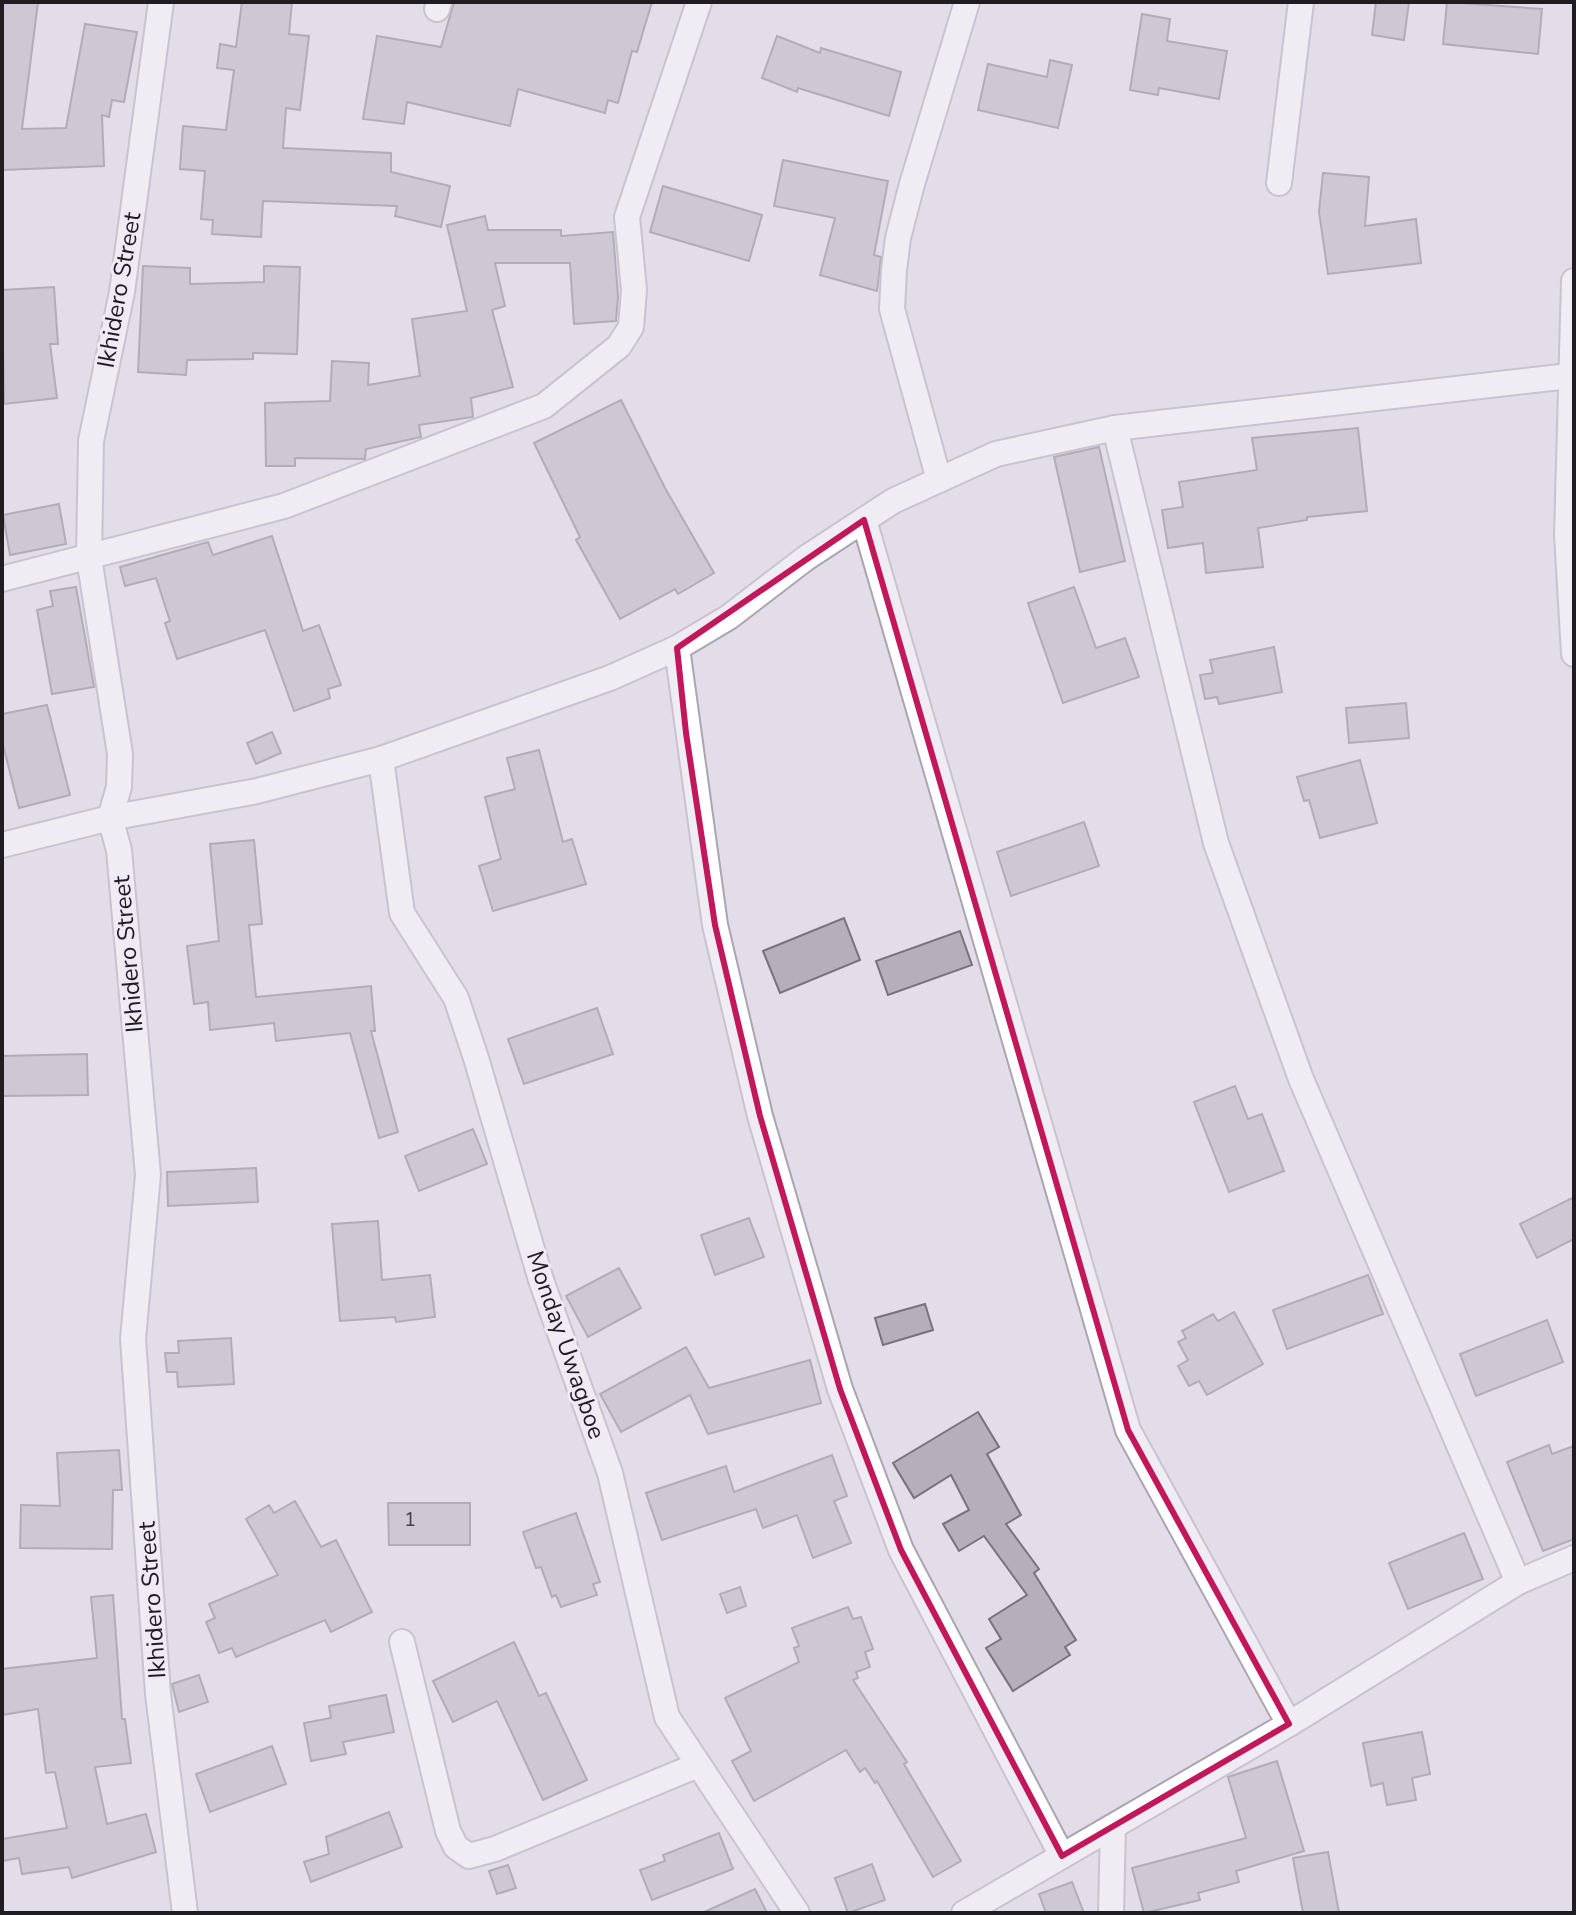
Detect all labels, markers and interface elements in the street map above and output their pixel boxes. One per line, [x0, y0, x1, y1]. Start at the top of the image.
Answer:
street label: Ikhidero Street [90, 209, 149, 370]
street label: Ikhidero Street [105, 874, 151, 1034]
street label: Monday Uwagboe [519, 1247, 613, 1443]
house number: 1 [404, 1506, 416, 1533]
street label: Ikhidero Street [131, 1520, 173, 1680]

